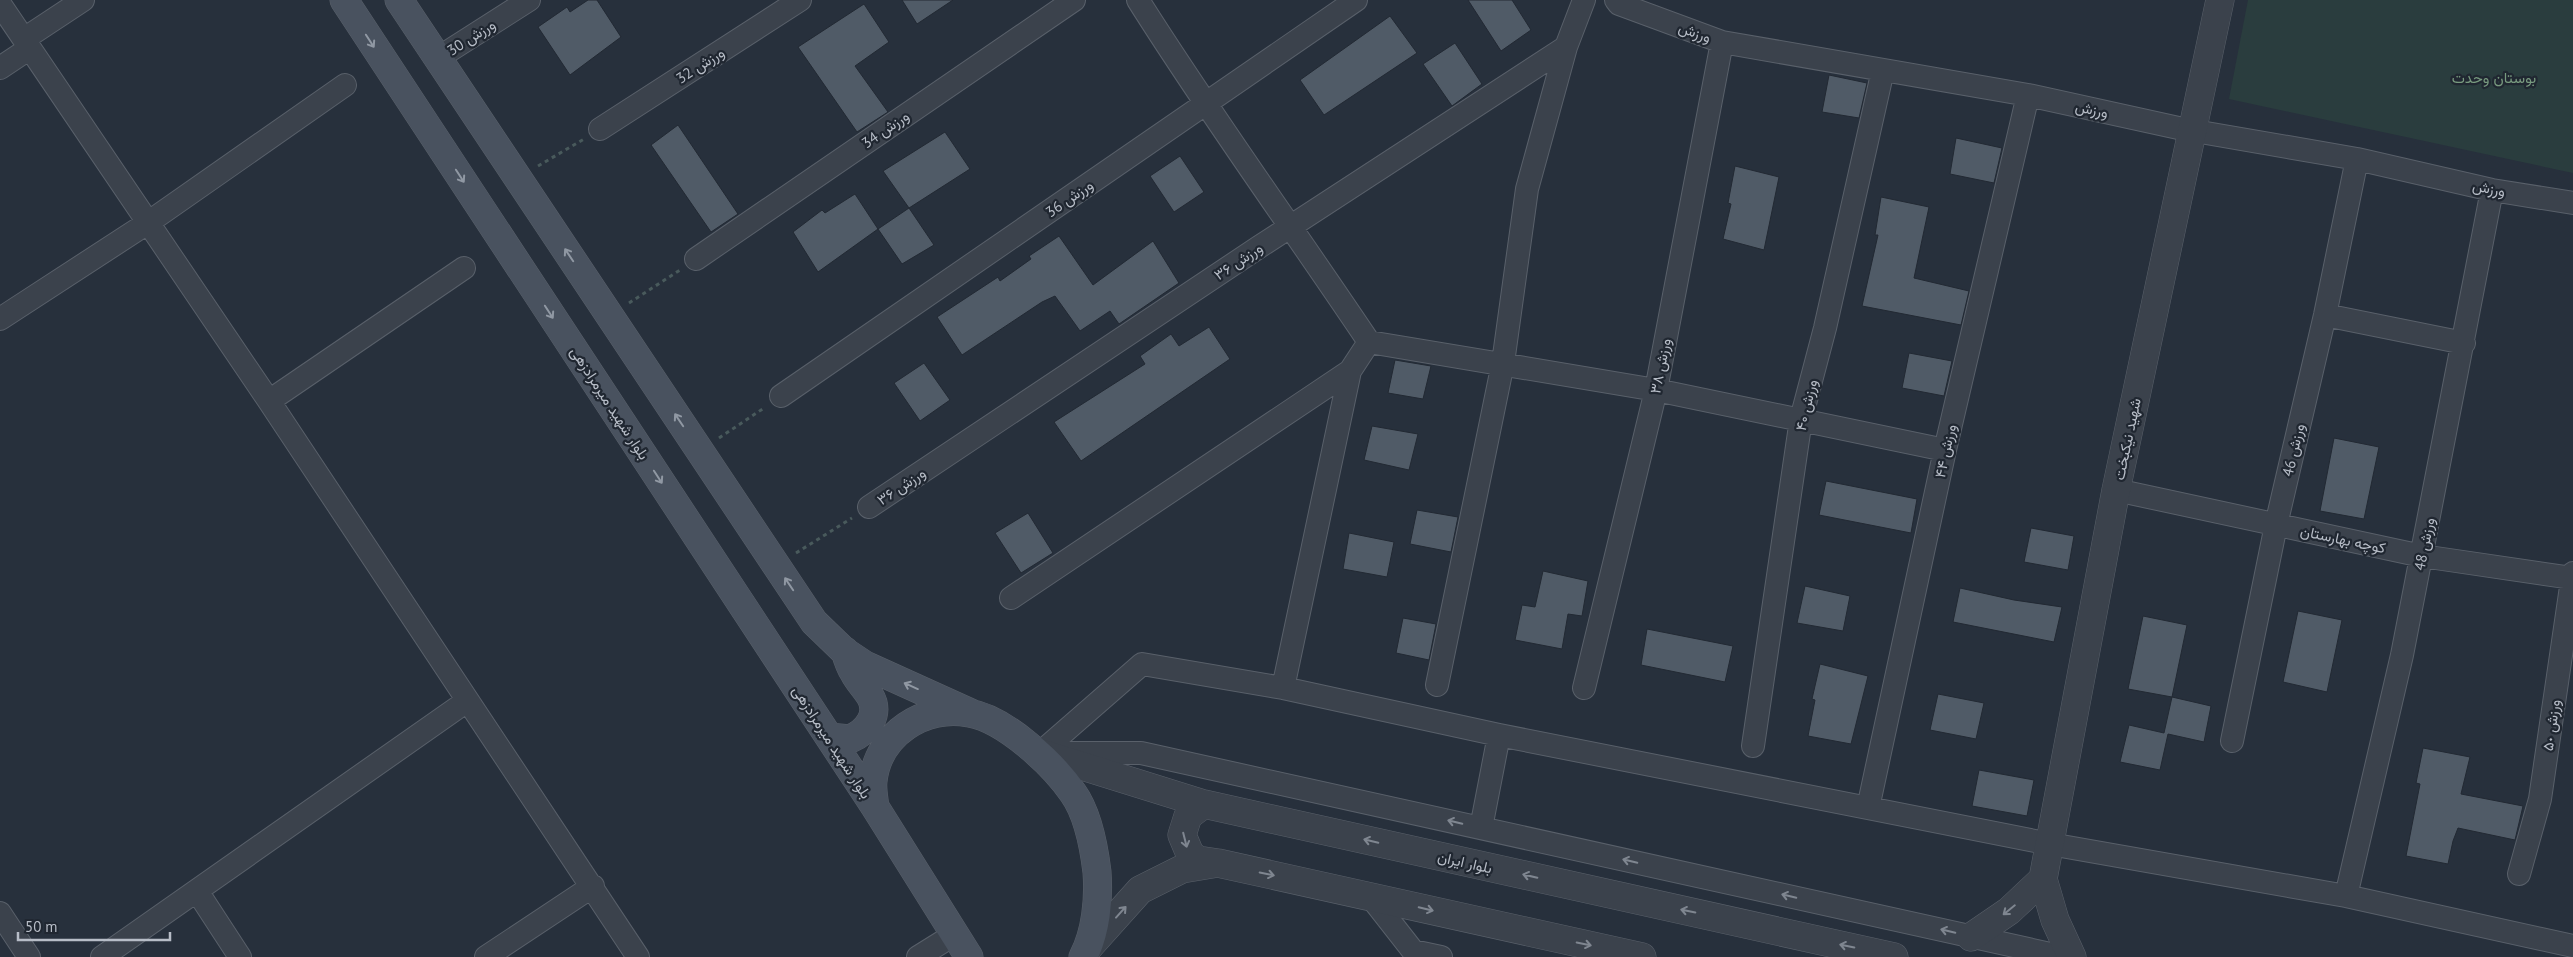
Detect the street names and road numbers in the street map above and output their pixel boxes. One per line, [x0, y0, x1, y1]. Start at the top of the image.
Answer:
street label: ورزش 30 [443, 14, 499, 60]
street label: ورزش [1676, 17, 1714, 48]
street label: ورزش 32 [672, 42, 728, 88]
street label: ورزش [2074, 96, 2110, 123]
street label: ورزش 34 [858, 106, 913, 153]
street label: ورزش 36 [1042, 175, 1097, 222]
street label: ورزش [2471, 176, 2507, 201]
street label: ورزش ۳۶ [1210, 238, 1266, 285]
street label: ورزش ۳۸ [1645, 337, 1676, 395]
street label: بلوار شهید میرمرادزهی [565, 343, 654, 464]
street label: ورزش ۴۰ [1791, 377, 1822, 433]
street label: شهید نیکبخت [2109, 396, 2145, 482]
street label: ورزش ۴۴ [1930, 422, 1961, 480]
street label: ورزش 46 [2278, 422, 2309, 478]
street label: ورزش ۳۶ [873, 463, 929, 510]
street label: ورزش 48 [2410, 516, 2439, 572]
street label: کوچه بهارستان [2298, 521, 2388, 558]
street label: بلوار شهید میرمرادزهی [787, 682, 876, 803]
street label: ورزش ۵٠ [2538, 698, 2565, 752]
street label: بلوار ایران [1436, 846, 1494, 878]

